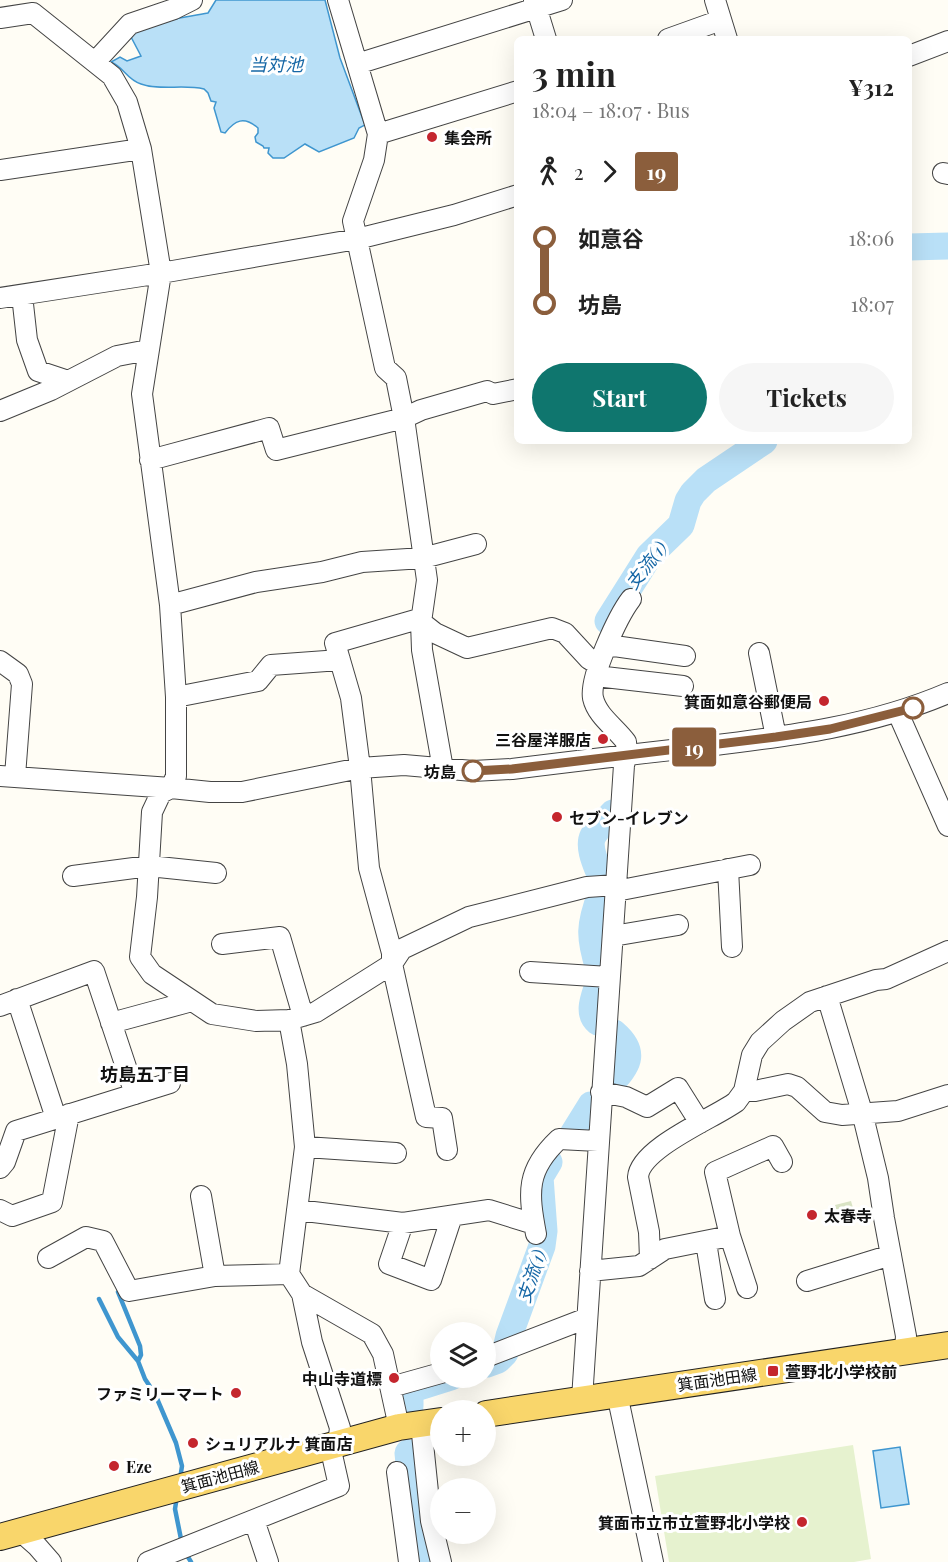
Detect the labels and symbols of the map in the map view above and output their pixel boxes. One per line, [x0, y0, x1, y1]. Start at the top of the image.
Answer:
water label: 当対池 [249, 52, 305, 76]
place label: 集会所 [444, 127, 492, 148]
marker: 集会所 [425, 130, 439, 144]
water label: 支流(1) [620, 536, 672, 594]
place label: 箕面如意谷郵便局 [684, 691, 812, 712]
marker: 箕面如意谷郵便局 [817, 694, 831, 708]
unlabelled marker [902, 697, 924, 719]
line badge: 19 [667, 728, 721, 766]
place label: 三谷屋洋服店 [495, 729, 591, 750]
marker: 三谷屋洋服店 [596, 732, 610, 746]
marker: 坊島 [462, 760, 484, 782]
place label: 坊島 [424, 761, 456, 782]
place label: セブン-イレブン [569, 807, 689, 828]
marker: セブン-イレブン [550, 810, 564, 824]
district label: 坊島五丁目 [100, 1062, 190, 1086]
place label: 太春寺 [824, 1205, 872, 1226]
marker: 太春寺 [805, 1208, 819, 1222]
water label: 支流(1) [511, 1246, 551, 1306]
place label: 萱野北小学校前 [785, 1361, 897, 1382]
street label: 箕面池田線 [676, 1363, 758, 1395]
marker: 萱野北小学校前 [766, 1364, 780, 1378]
place label: 中山寺道標 [302, 1368, 382, 1389]
marker: 中山寺道標 [387, 1371, 401, 1385]
place label: ファミリーマート [96, 1383, 224, 1404]
marker: ファミリーマート [229, 1386, 243, 1400]
place label: シュリアルナ 箕面店 [205, 1433, 353, 1454]
marker: シュリアルナ 箕面店 [186, 1436, 200, 1450]
place label: Eze [126, 1456, 152, 1477]
street label: 箕面池田線 [179, 1456, 261, 1496]
marker: Eze [107, 1459, 121, 1473]
place label: 箕面市立市立萱野北小学校 [598, 1512, 790, 1533]
marker: 箕面市立市立萱野北小学校 [795, 1515, 809, 1529]

